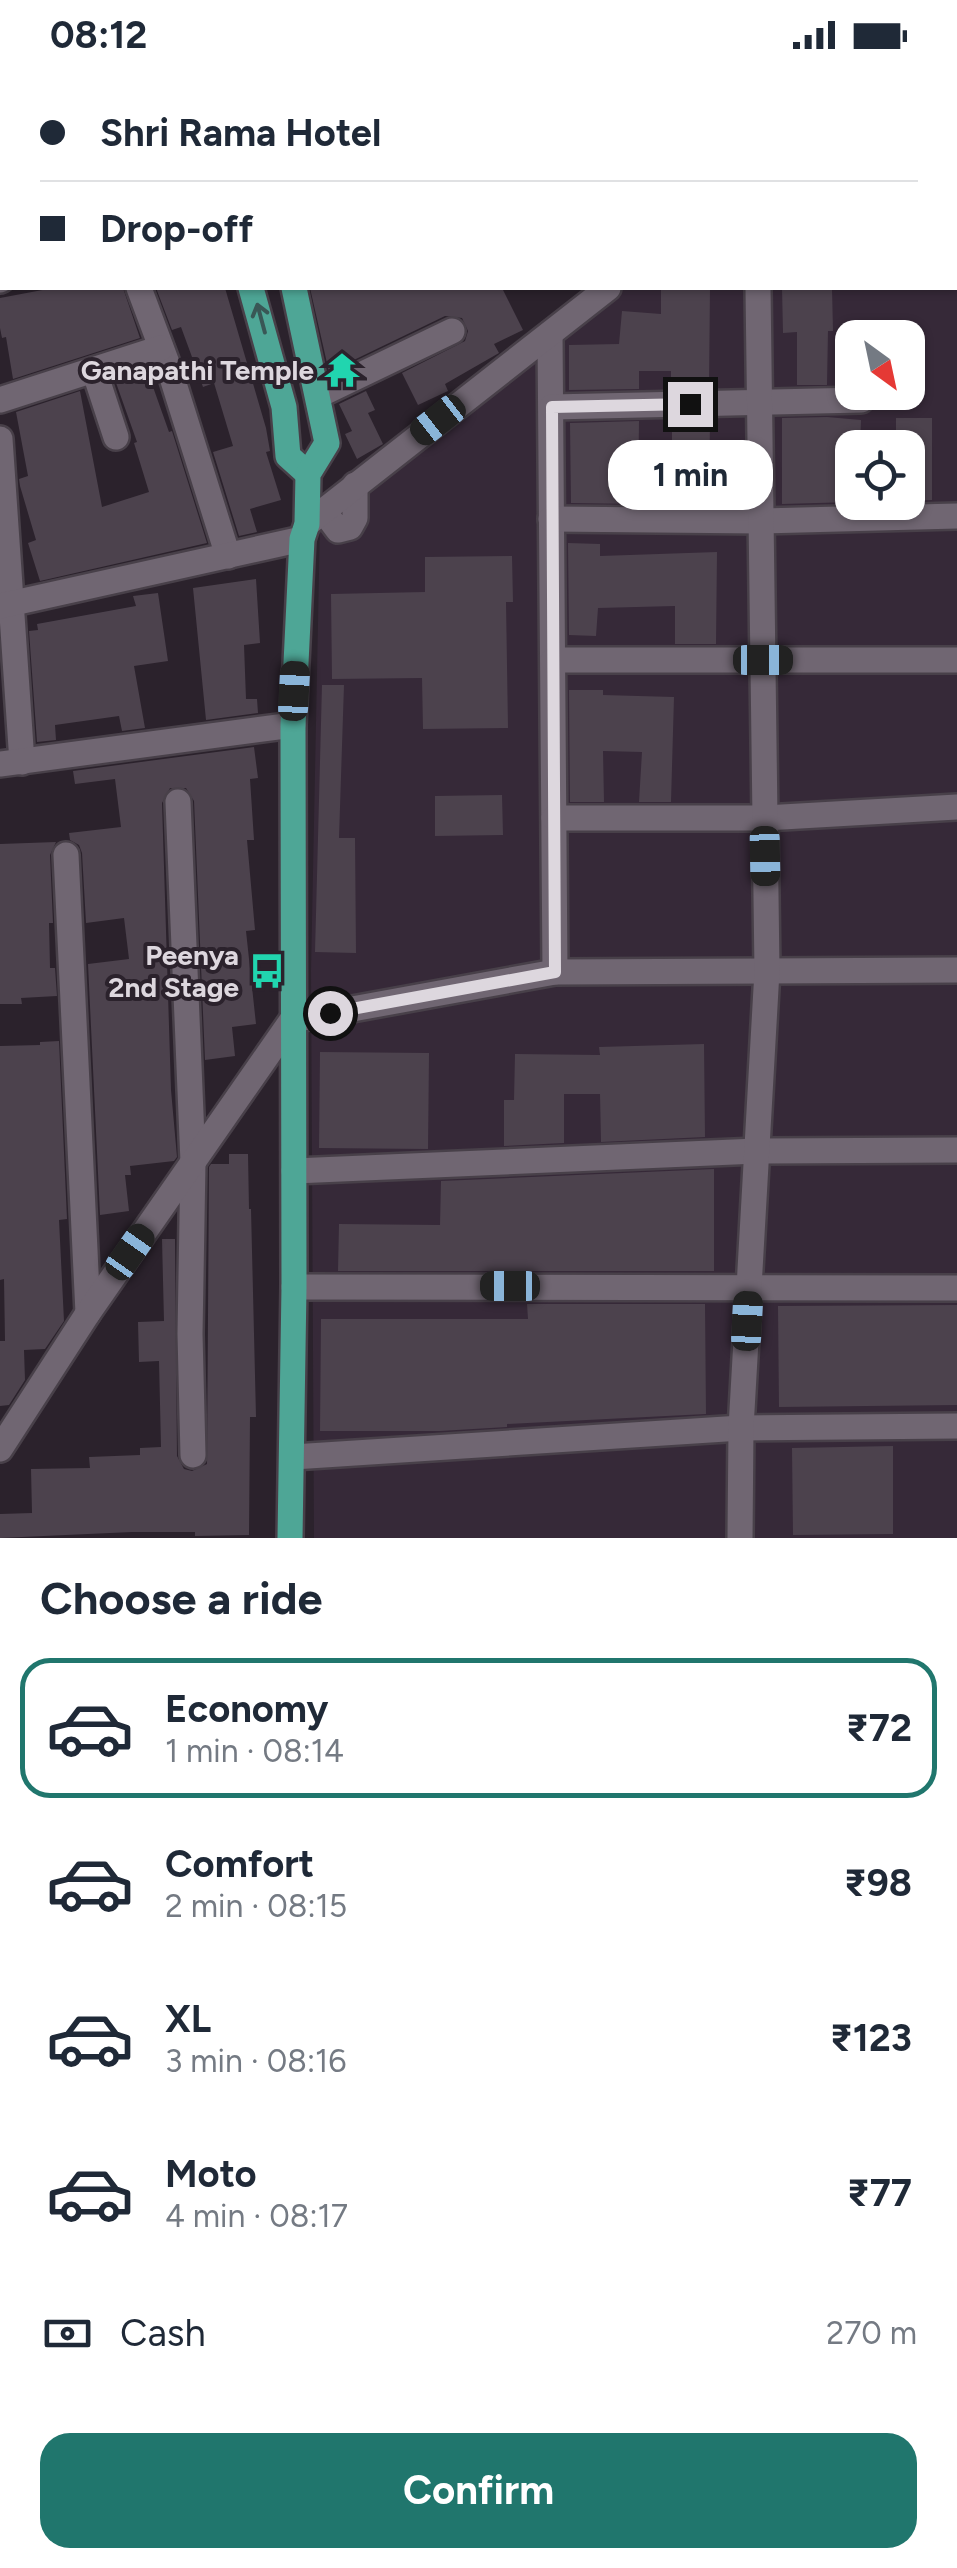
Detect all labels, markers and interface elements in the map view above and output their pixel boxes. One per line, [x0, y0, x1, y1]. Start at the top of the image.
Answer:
text: 08:12 [50, 12, 147, 58]
text: Shri Rama Hotel [100, 110, 381, 156]
text: Drop-off [100, 206, 253, 252]
one-way arrow [250, 303, 269, 334]
north arrow [835, 320, 925, 410]
map controls [835, 320, 925, 520]
temple icon: Ganapathi Temple [323, 351, 361, 389]
place label: Ganapathi Temple [81, 353, 314, 387]
route end [668, 382, 713, 427]
car [405, 390, 471, 450]
button: locate [835, 430, 925, 520]
callout: 1 min [608, 439, 772, 509]
text: 1 min [653, 456, 728, 494]
car [733, 645, 793, 675]
car [277, 660, 311, 722]
car [749, 826, 781, 886]
place label: Peenya 2nd Stage [108, 938, 239, 1004]
bus stop icon: Peenya 2nd Stage [248, 952, 286, 990]
route start [308, 991, 353, 1036]
car [101, 1219, 159, 1285]
car [480, 1271, 540, 1301]
car [730, 1290, 764, 1352]
text: Choose a ride [40, 1571, 322, 1625]
icon: car [45, 1683, 135, 1773]
text: Economy [165, 1686, 328, 1732]
text: ₹72 [846, 1705, 912, 1751]
text: 1 min · 08:14 [165, 1732, 344, 1770]
icon: car [45, 1838, 135, 1928]
text: Comfort [165, 1841, 314, 1887]
text: ₹98 [844, 1860, 912, 1906]
text: 2 min · 08:15 [165, 1887, 347, 1925]
icon: car [45, 1993, 135, 2083]
text: XL [165, 1996, 211, 2042]
text: ₹123 [830, 2015, 912, 2061]
text: 3 min · 08:16 [165, 2042, 346, 2080]
icon: car [45, 2148, 135, 2238]
text: Moto [165, 2151, 257, 2197]
text: ₹77 [847, 2170, 912, 2216]
text: 4 min · 08:17 [165, 2197, 348, 2235]
icon: cash [40, 2306, 95, 2361]
text: Cash [120, 2310, 206, 2356]
text: 270 m [826, 2314, 917, 2352]
button: Confirm [40, 2433, 917, 2548]

